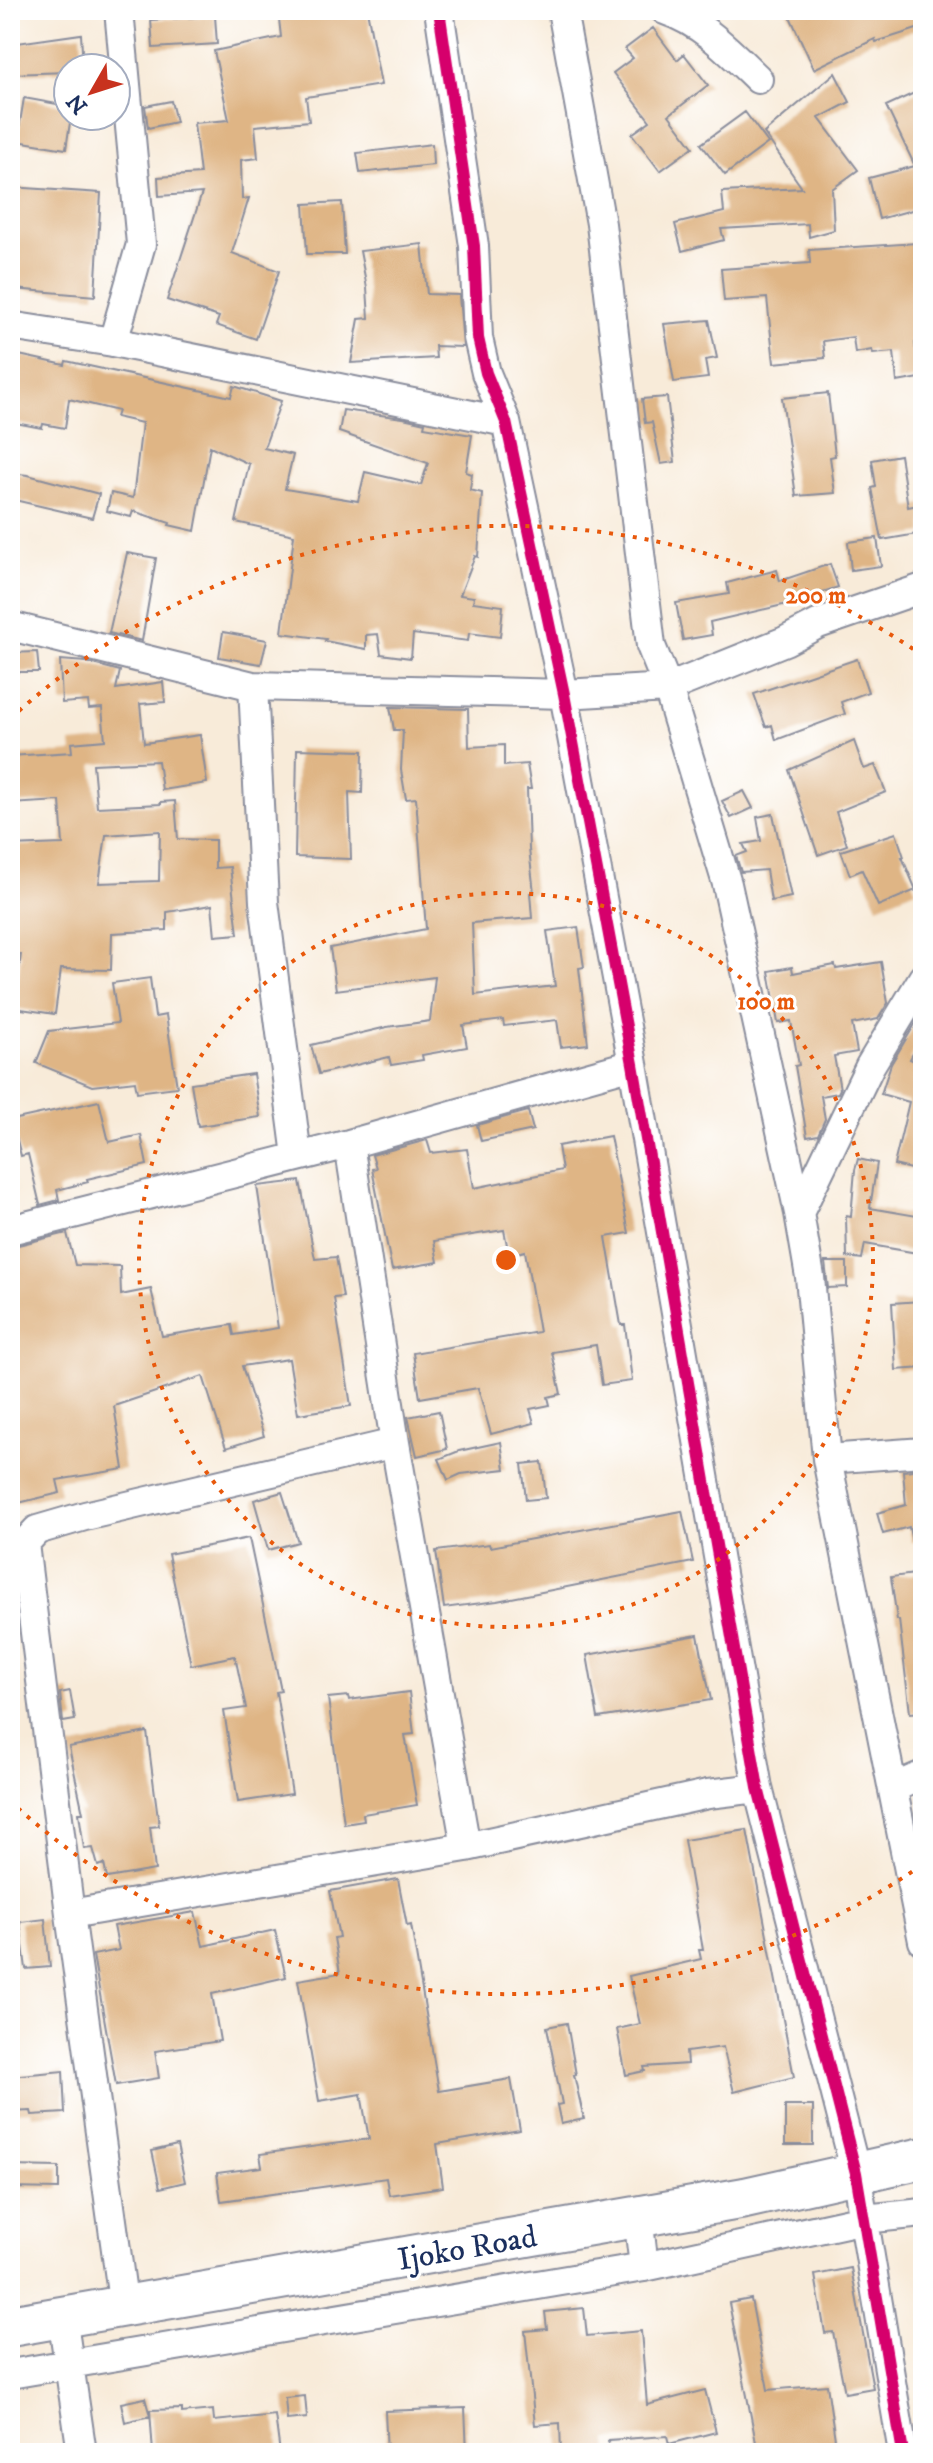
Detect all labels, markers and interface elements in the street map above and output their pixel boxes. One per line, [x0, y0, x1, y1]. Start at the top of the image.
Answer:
north arrow [52, 52, 132, 132]
text: N [61, 88, 94, 119]
text: 200 m [786, 581, 846, 611]
text: 100 m [737, 987, 795, 1017]
centre of rings [492, 1246, 520, 1274]
street label: Ijoko Road [395, 2217, 540, 2281]

